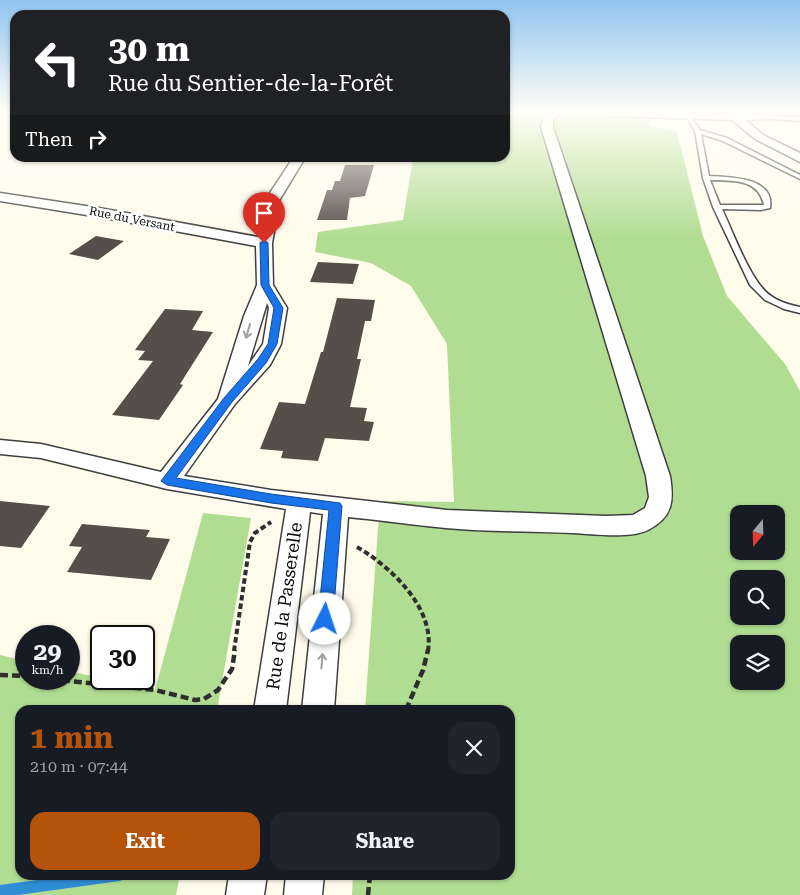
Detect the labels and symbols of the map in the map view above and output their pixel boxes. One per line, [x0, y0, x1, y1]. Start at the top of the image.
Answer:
pin [243, 192, 285, 243]
street label: Rue du Versant [88, 204, 177, 234]
one-way arrow [243, 322, 253, 338]
north arrow [730, 505, 785, 560]
street label: Rue de la Passerelle [262, 521, 306, 691]
position arrow [298, 592, 350, 644]
speed limit sign: 30 [90, 625, 155, 690]
one-way arrow [317, 654, 327, 670]

